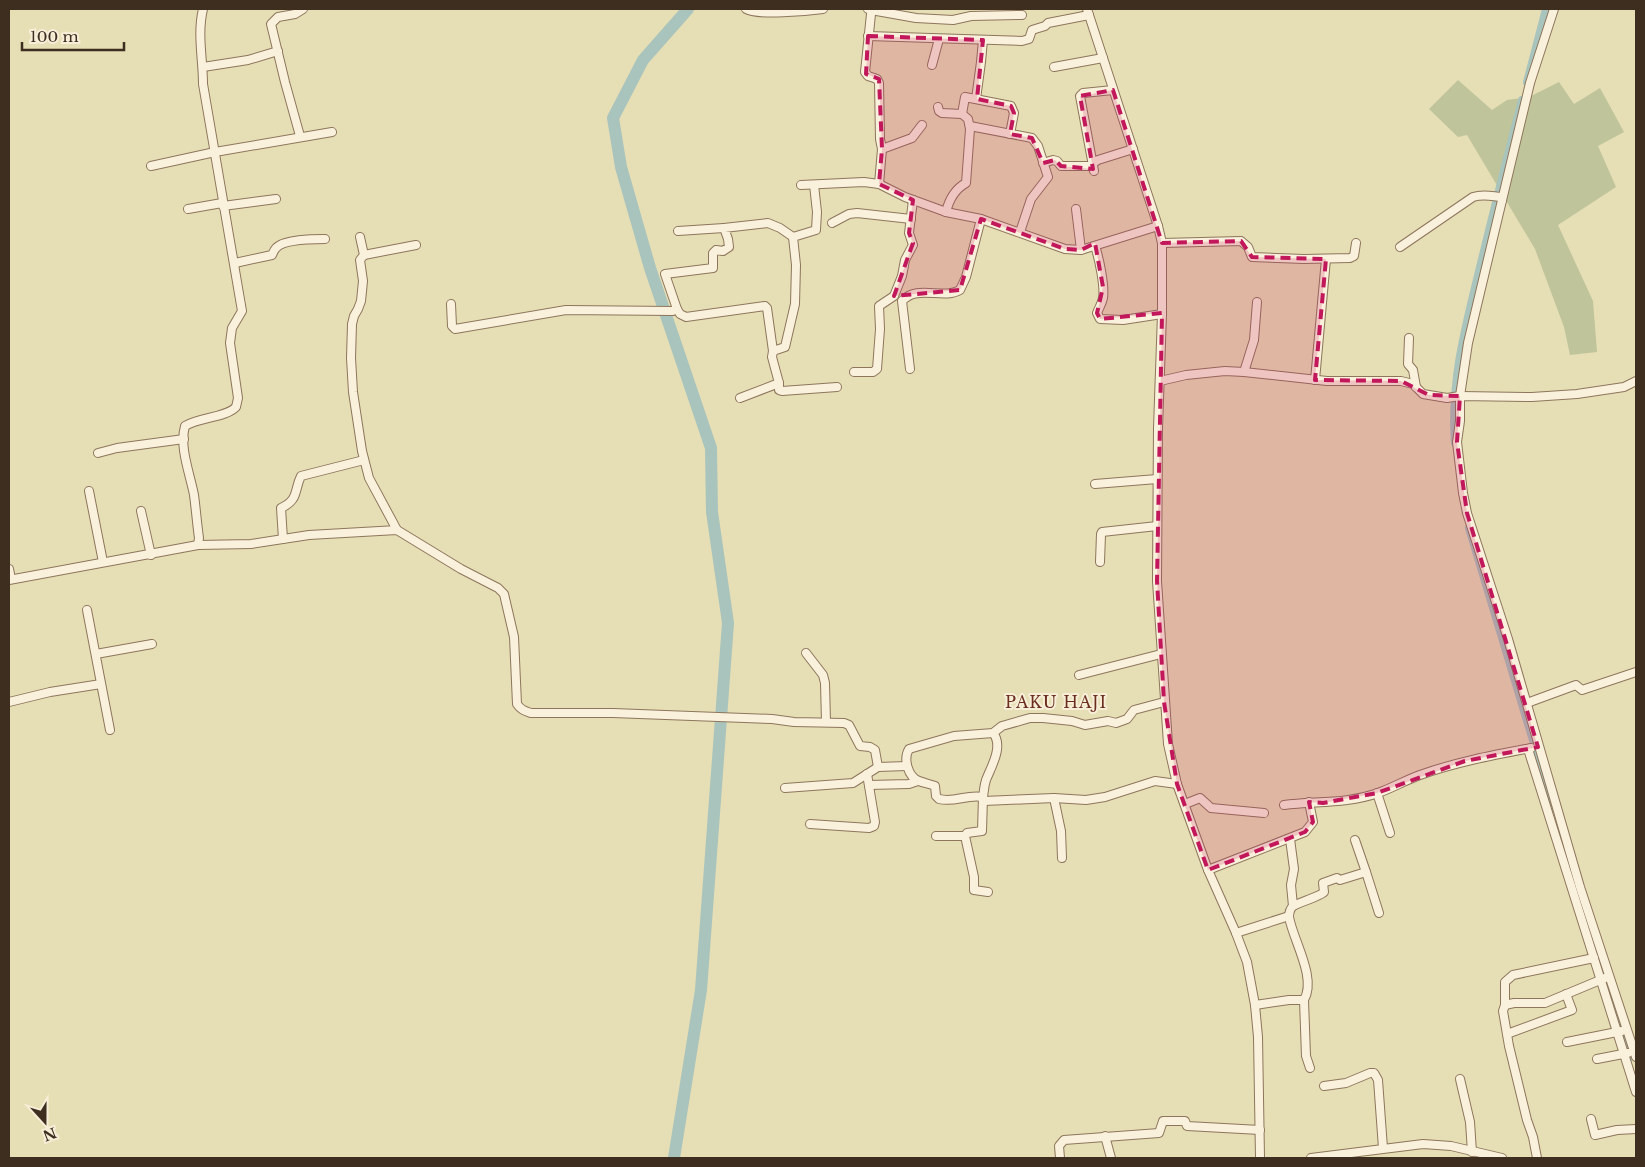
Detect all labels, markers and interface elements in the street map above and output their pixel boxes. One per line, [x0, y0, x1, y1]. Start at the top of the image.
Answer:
scale bar [22, 20, 125, 52]
text: 100 m [30, 27, 79, 46]
district label: PAKU HAJI [1005, 692, 1107, 712]
north arrow [20, 1097, 70, 1147]
text: N [40, 1123, 59, 1145]

